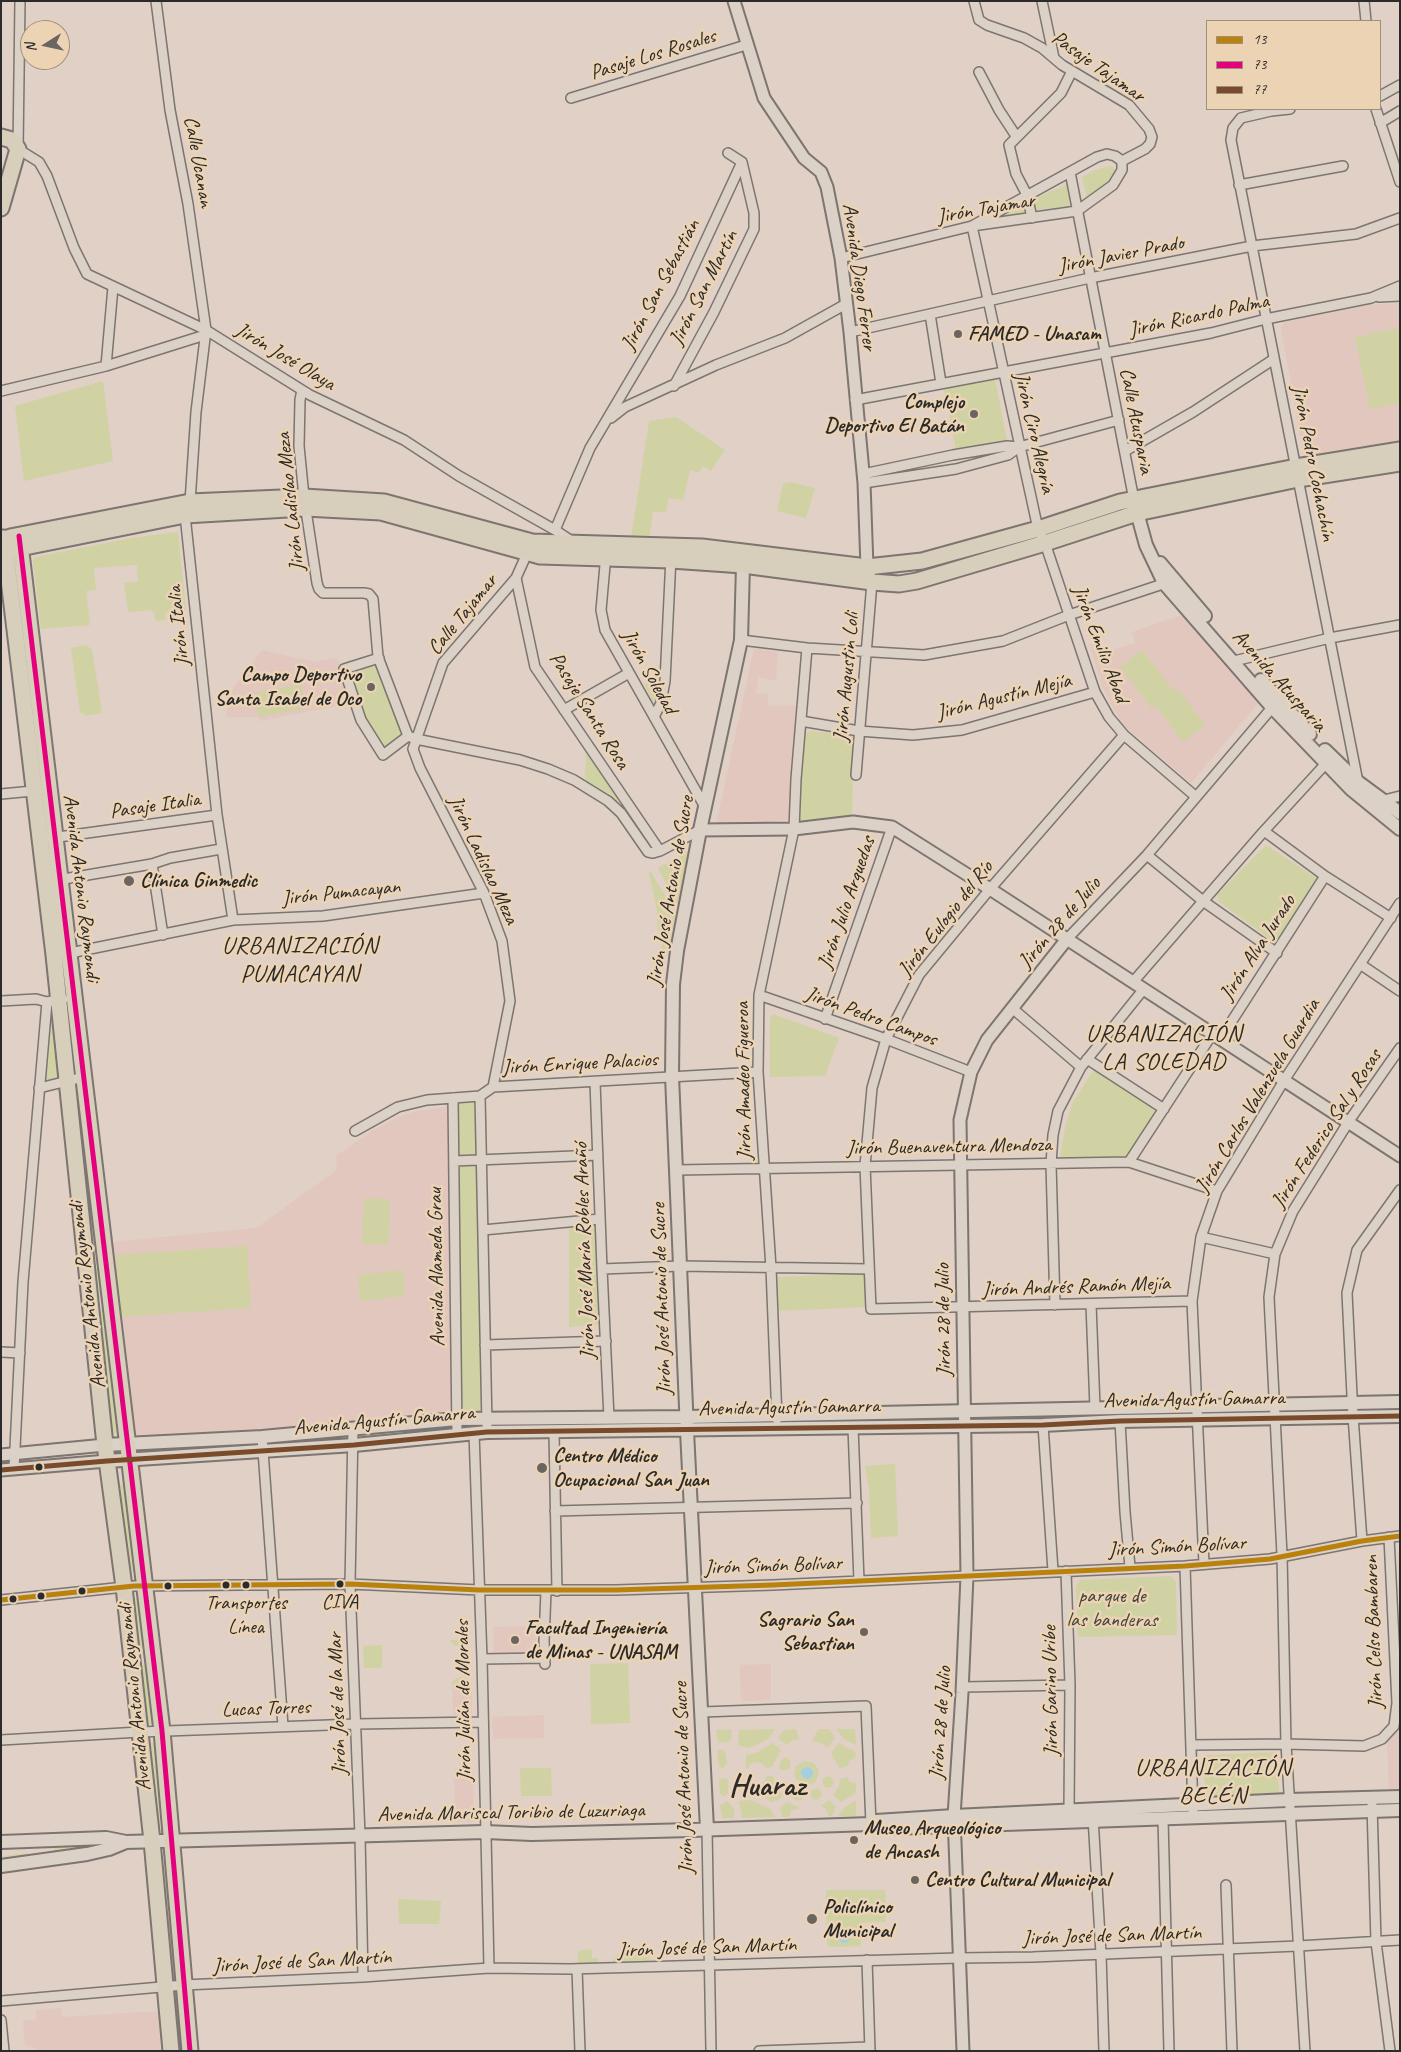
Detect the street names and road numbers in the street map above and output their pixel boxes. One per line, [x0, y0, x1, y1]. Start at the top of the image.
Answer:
street label: Pasaje Los Rosales [587, 24, 719, 86]
street label: Pasaje Tajamar [1046, 26, 1150, 108]
street label: Calle Ucanan [178, 114, 218, 210]
street label: Jirón Tajamar [935, 188, 1037, 230]
street label: Avenida Diego Ferrer [836, 202, 882, 352]
street label: Jirón San Sebastián [616, 215, 706, 355]
street label: Jirón San Martín [664, 226, 744, 350]
street label: Jirón Javier Prado [1056, 230, 1186, 280]
street label: Jirón Ricardo Palma [1127, 289, 1271, 343]
street label: Jirón José Olaya [231, 317, 339, 397]
street label: Calle Atusparia [1113, 366, 1159, 476]
street label: Jirón Ciro Alegría [1008, 370, 1060, 496]
street label: Jirón Pedro Cochachín [1286, 383, 1340, 543]
street label: Jirón Ladislao Meza [271, 431, 311, 573]
street label: Calle Tajamar [423, 569, 503, 661]
street label: Jirón Emilio Abad [1066, 582, 1134, 706]
street label: Jirón Italia [162, 584, 196, 668]
street label: Jirón Augustin Loli [829, 611, 865, 743]
street label: Jirón Soledad [615, 625, 683, 719]
street label: Avenida Atusparia [1226, 625, 1332, 737]
street label: Pasaje Santa Rosa [543, 648, 635, 774]
street label: Jirón Agustín Mejía [934, 668, 1074, 726]
street label: Pasaje Italia [108, 787, 202, 825]
street label: Jirón Ladislao Meza [442, 792, 524, 928]
street label: Avenida Antonio Raymondi [57, 793, 105, 983]
street label: Jirón José Antonio de Sucre [642, 794, 700, 988]
street label: Jirón Julio Arguedas [813, 834, 881, 972]
street label: Jirón Eulogio del Río [893, 856, 999, 982]
street label: Jirón 28 de Julio [1013, 872, 1107, 974]
street label: Jirón Pumacayan [281, 874, 401, 912]
street label: Jirón Alva Jurado [1215, 890, 1301, 1006]
street label: Jirón Pedro Campos [802, 982, 940, 1052]
street label: Jirón Carlos Valenzuela Guardia [1190, 994, 1326, 1198]
street label: Jirón Amadeo Figueroa [730, 1002, 758, 1160]
street label: Jirón Federico Sal y Rosas [1266, 1045, 1388, 1213]
street label: Jirón Enrique Palacios [502, 1047, 658, 1081]
street label: Jirón Buenaventura Mendoza [846, 1133, 1052, 1161]
street label: Jirón José María Robles Arañó [569, 1142, 601, 1360]
street label: Avenida Alameda Grau [423, 1187, 451, 1347]
street label: Avenida Antonio Raymondi [64, 1200, 112, 1390]
street label: Jirón José Antonio de Sucre [646, 1202, 678, 1396]
street label: Jirón 28 de Julio [930, 1263, 958, 1377]
street label: Jirón Andrés Ramón Mejía [982, 1271, 1170, 1303]
street label: Avenida Agustín Gamarra [1103, 1386, 1285, 1414]
street label: Avenida Agustín Gamarra [698, 1394, 880, 1422]
street label: Avenida Agustín Gamarra [293, 1401, 475, 1441]
street label: Jirón Simón Bolívar [1108, 1531, 1246, 1563]
street label: Jirón Simón Bolívar [704, 1551, 842, 1581]
street label: Jirón Celso Bambaren [1359, 1555, 1389, 1709]
street label: Avenida Antonio Raymondi [113, 1602, 157, 1792]
street label: Jirón Julián de Morales [450, 1620, 478, 1782]
street label: Jirón Garino Uribe [1037, 1625, 1065, 1757]
street label: Jirón José de la Mar [323, 1632, 353, 1776]
street label: Jirón 28 de Julio [924, 1666, 958, 1780]
street label: Jirón José Antonio de Sucre [668, 1681, 700, 1875]
street label: Lucas Torres [221, 1695, 311, 1723]
street label: Avenida Mariscal Toribio de Luzuriaga [377, 1798, 645, 1828]
street label: Jirón José de San Martín [1022, 1920, 1202, 1952]
street label: Jirón José de San Martín [617, 1932, 797, 1964]
street label: Jirón José de San Martín [212, 1945, 392, 1979]

